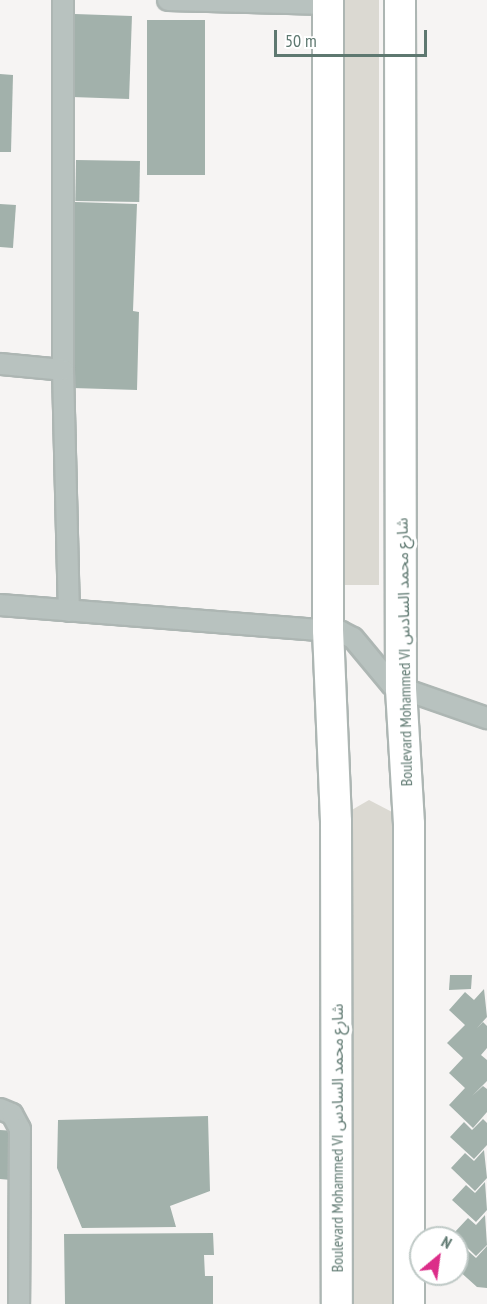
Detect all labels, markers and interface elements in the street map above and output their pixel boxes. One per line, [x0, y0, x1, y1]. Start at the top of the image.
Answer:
scale bar [277, 18, 430, 56]
text: 50 m [285, 29, 317, 52]
street label: Boulevard Mohammed VI شارع محمد السادس [392, 517, 416, 787]
street label: Boulevard Mohammed VI شارع محمد السادس [327, 1003, 347, 1273]
north arrow [409, 1226, 469, 1286]
text: N [438, 1231, 455, 1253]

